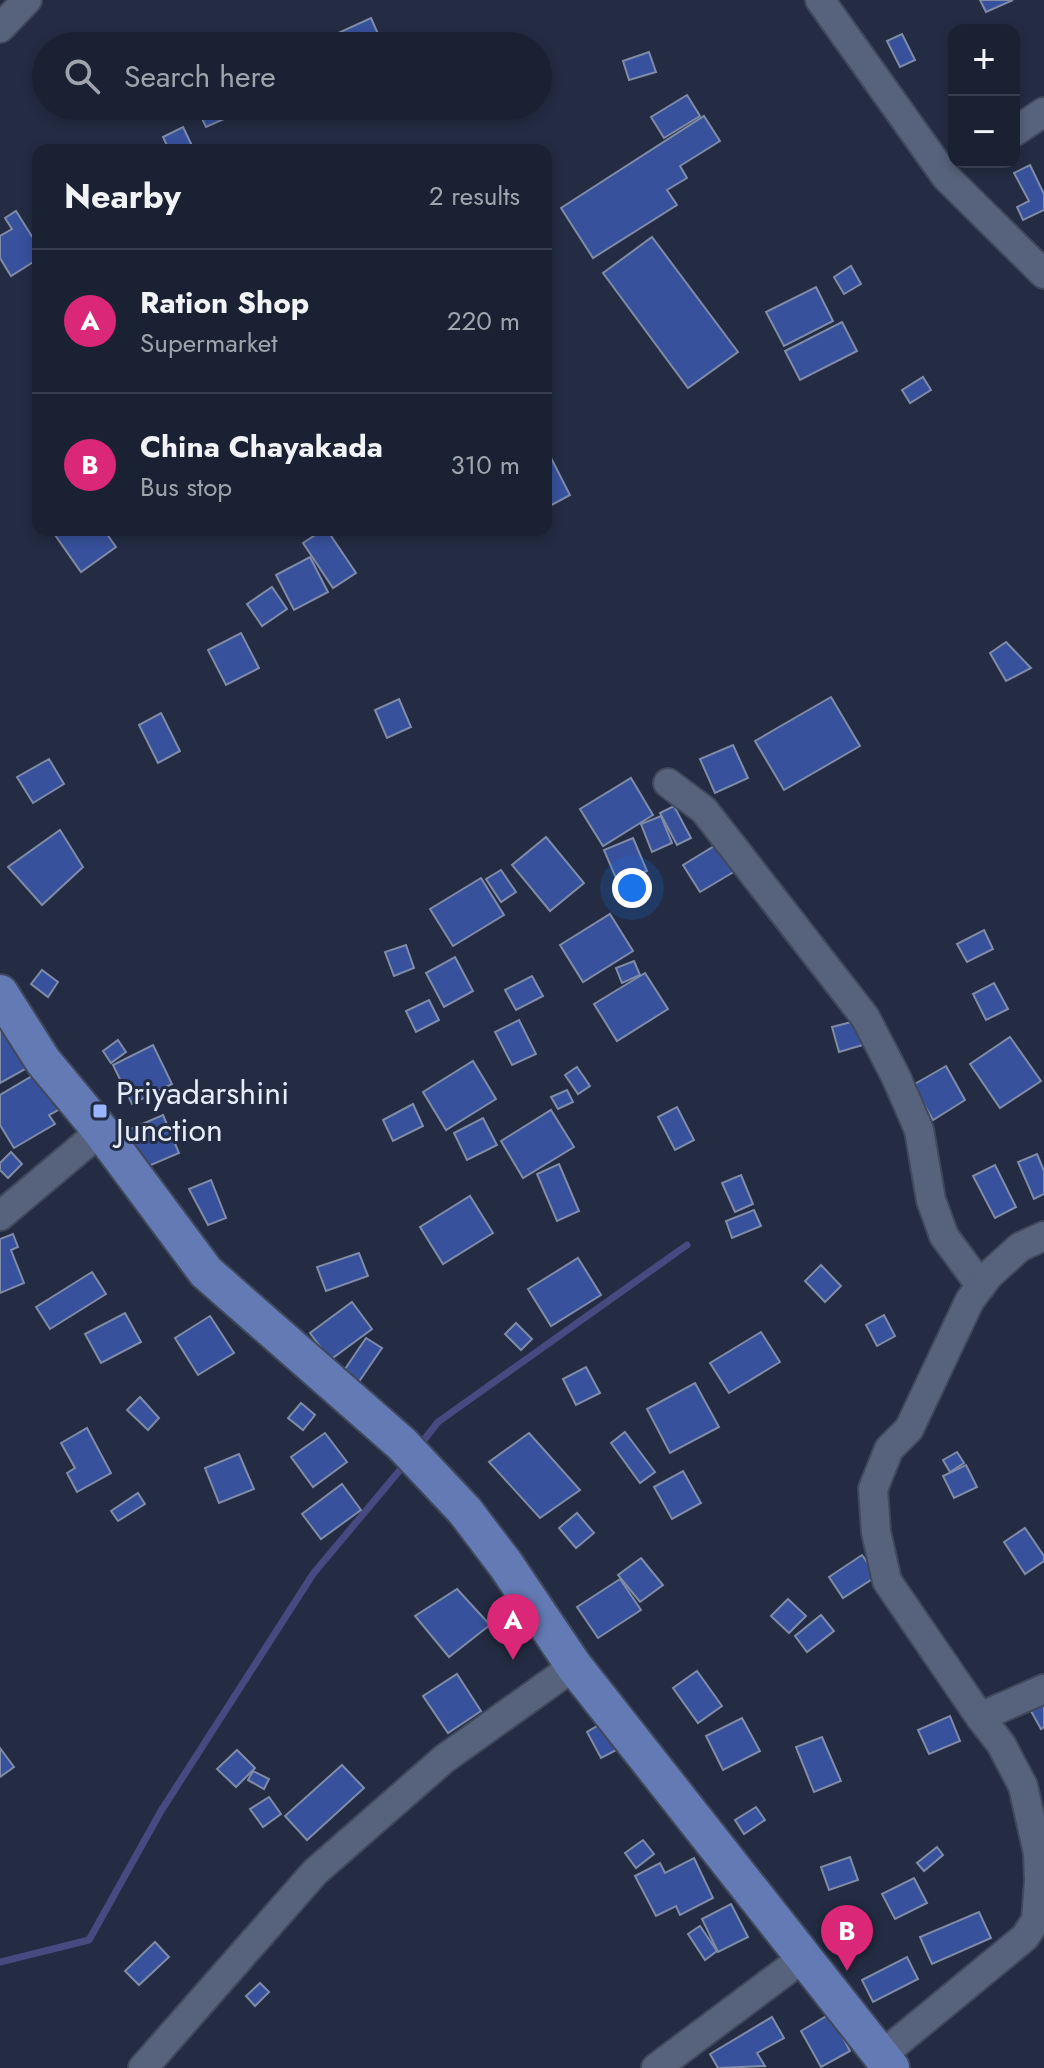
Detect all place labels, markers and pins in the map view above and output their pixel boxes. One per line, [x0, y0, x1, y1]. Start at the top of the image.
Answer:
place label: Priyadarshini Junction [112, 1070, 289, 1153]
marker: Priyadarshini Junction [91, 1102, 109, 1120]
pin: A [487, 1594, 539, 1660]
pin: B [821, 1905, 873, 1971]

